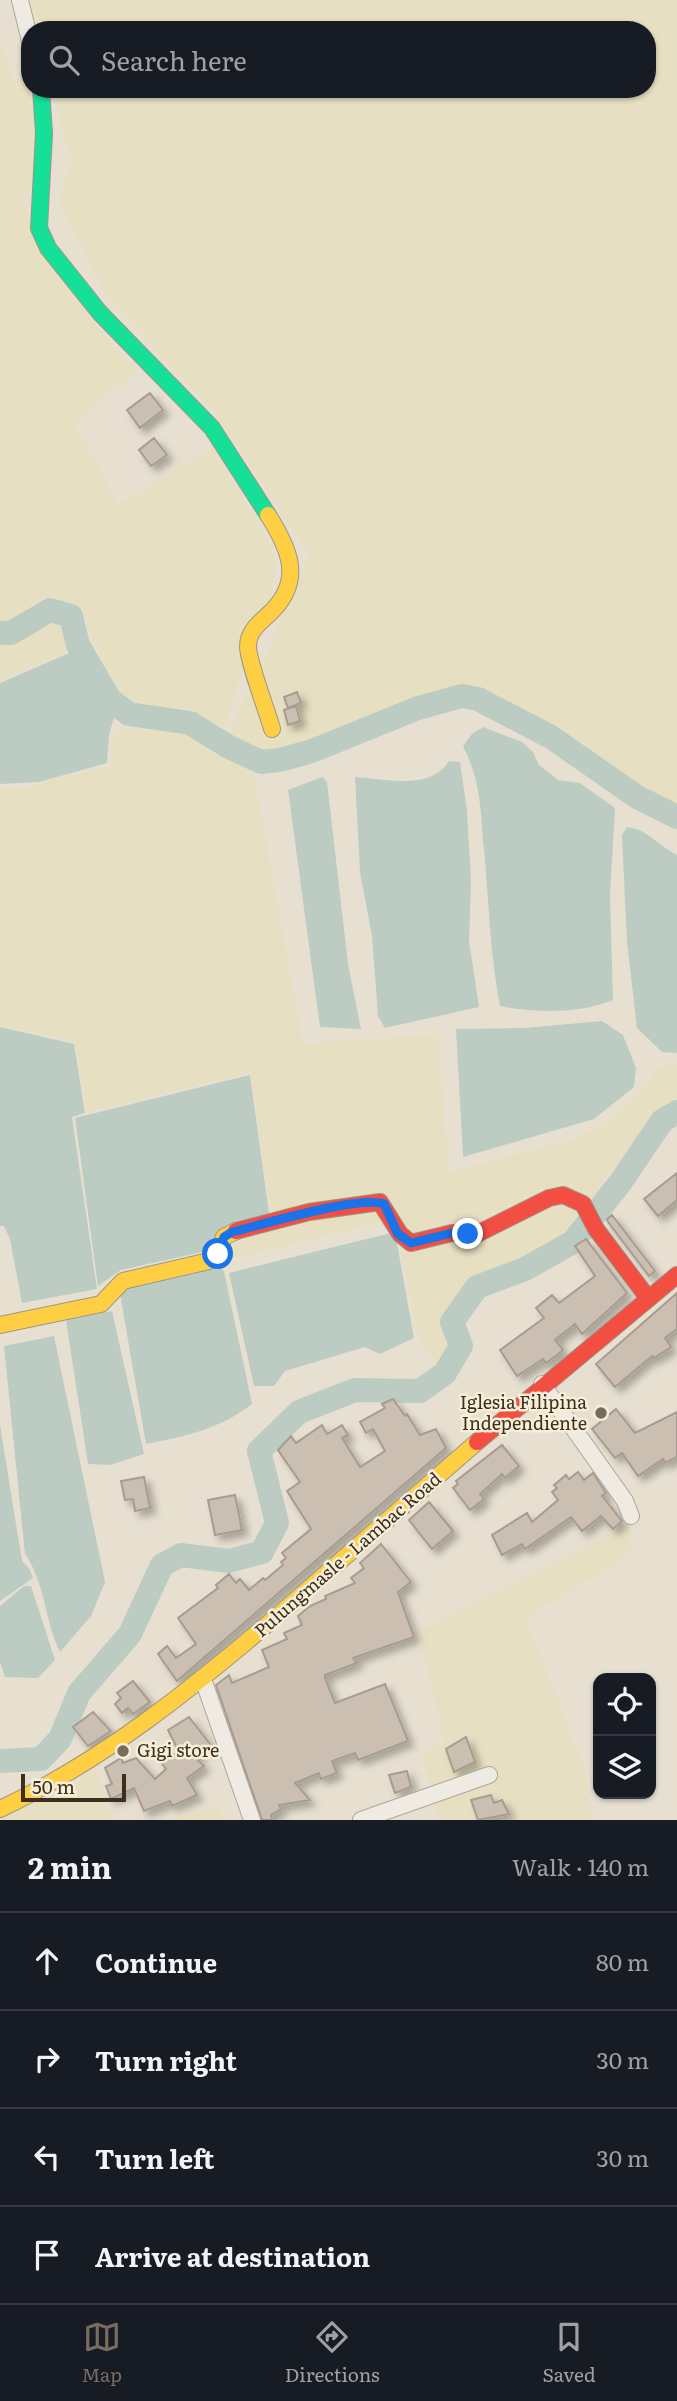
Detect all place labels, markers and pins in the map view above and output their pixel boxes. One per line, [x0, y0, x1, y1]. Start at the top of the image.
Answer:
place label: Iglesia Filipina Independiente [460, 1388, 587, 1436]
marker: Iglesia Filipina Independiente [593, 1405, 609, 1421]
place label: Gigi store [137, 1736, 219, 1763]
marker: Gigi store [115, 1743, 131, 1759]

